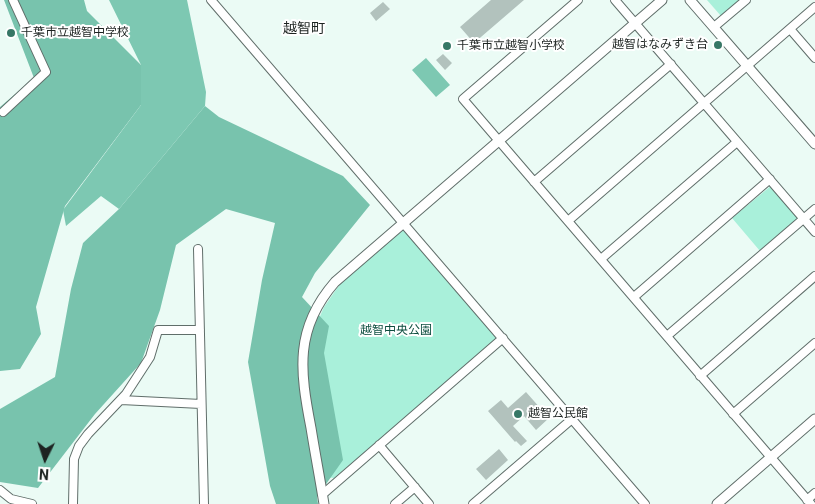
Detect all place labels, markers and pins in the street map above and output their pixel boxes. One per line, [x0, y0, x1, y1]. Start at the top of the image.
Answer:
place label: 千葉市立越智中学校 [21, 26, 129, 40]
marker: 千葉市立越智中学校 [5, 27, 17, 39]
place label: 越智はなみずき台 [612, 38, 708, 52]
place label: 千葉市立越智小学校 [457, 39, 565, 53]
marker: 越智はなみずき台 [712, 39, 724, 51]
marker: 千葉市立越智小学校 [441, 40, 453, 52]
place label: 越智公民館 [528, 407, 588, 421]
marker: 越智公民館 [512, 408, 524, 420]

